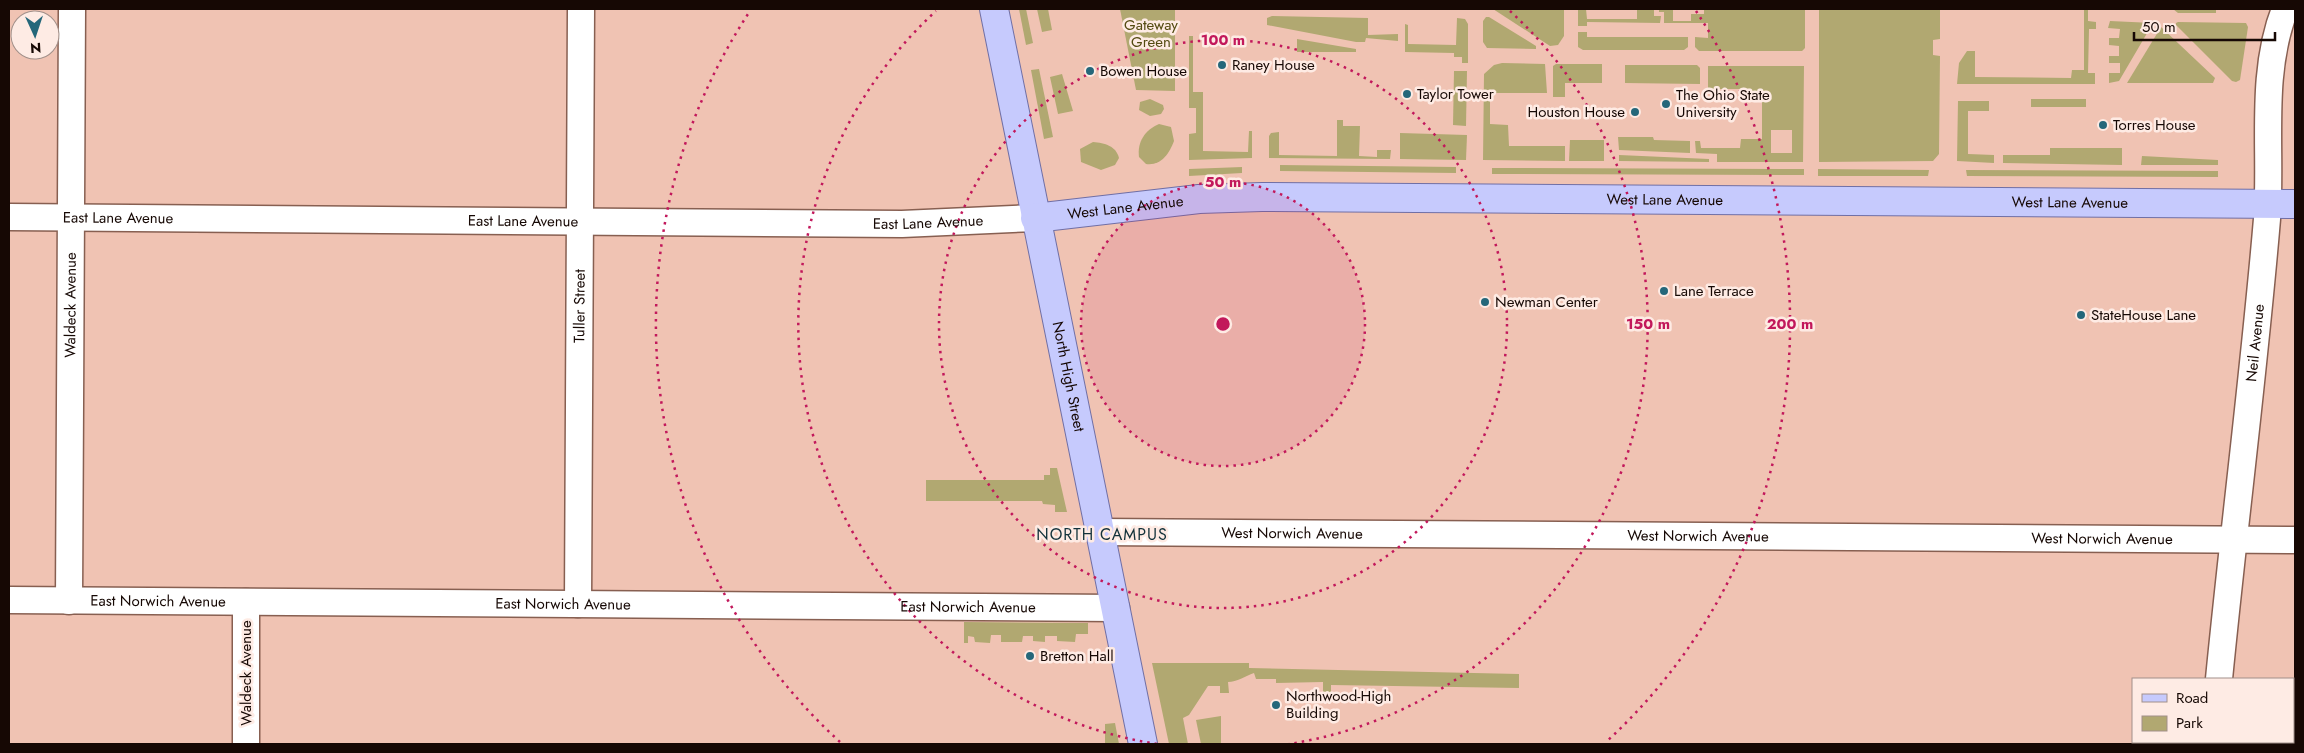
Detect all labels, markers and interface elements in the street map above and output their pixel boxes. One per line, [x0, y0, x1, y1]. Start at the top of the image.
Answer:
north arrow [10, 10, 60, 60]
scale bar [2134, 10, 2275, 42]
park label: Gateway Green [1124, 14, 1178, 53]
text: 50 m [2142, 16, 2176, 38]
text: 100 m [1201, 29, 1245, 51]
text: N [30, 38, 42, 58]
place label: Raney House [1232, 54, 1315, 76]
marker: Raney House [1216, 59, 1228, 71]
place label: Bowen House [1100, 60, 1187, 82]
marker: Bowen House [1084, 65, 1096, 77]
place label: Taylor Tower [1417, 83, 1495, 105]
place label: The Ohio State University [1676, 84, 1770, 123]
marker: Taylor Tower [1401, 88, 1413, 100]
marker: The Ohio State University [1660, 98, 1672, 110]
place label: Houston House [1527, 101, 1625, 123]
marker: Houston House [1629, 106, 1641, 118]
place label: Torres House [2113, 114, 2196, 136]
marker: Torres House [2097, 119, 2109, 131]
text: 50 m [1205, 171, 1241, 193]
street label: West Lane Avenue [1607, 188, 1723, 211]
street label: West Lane Avenue [1066, 190, 1185, 225]
street label: West Lane Avenue [2012, 191, 2128, 214]
street label: East Lane Avenue [63, 206, 174, 229]
street label: East Lane Avenue [873, 209, 984, 235]
street label: East Lane Avenue [468, 210, 579, 232]
street label: Waldeck Avenue [59, 252, 82, 358]
street label: Tuller Street [568, 269, 591, 343]
place label: Lane Terrace [1674, 280, 1754, 302]
marker: Lane Terrace [1658, 285, 1670, 297]
place label: Newman Center [1495, 291, 1599, 313]
marker: Newman Center [1479, 296, 1491, 308]
street label: Neil Avenue [2240, 303, 2270, 383]
place label: StateHouse Lane [2091, 304, 2196, 326]
marker: StateHouse Lane [2075, 309, 2087, 321]
text: 150 m [1626, 313, 1670, 335]
text: 200 m [1767, 313, 1813, 335]
centre of rings [1214, 315, 1232, 333]
street label: North High Street [1047, 319, 1091, 434]
street label: West Norwich Avenue [1221, 522, 1363, 545]
district label: NORTH CAMPUS [1036, 523, 1168, 546]
street label: West Norwich Avenue [1627, 525, 1769, 547]
street label: West Norwich Avenue [2031, 527, 2173, 550]
street label: East Norwich Avenue [90, 590, 226, 613]
street label: East Norwich Avenue [495, 593, 631, 615]
street label: East Norwich Avenue [900, 595, 1036, 618]
street label: Waldeck Avenue [235, 620, 257, 726]
place label: Bretton Hall [1040, 645, 1114, 667]
marker: Bretton Hall [1024, 650, 1036, 662]
legend [2132, 678, 2294, 743]
place label: Northwood-High Building [1286, 685, 1391, 724]
text: Road [2176, 687, 2208, 709]
marker: Northwood-High Building [1270, 699, 1282, 711]
text: Park [2176, 712, 2203, 734]

